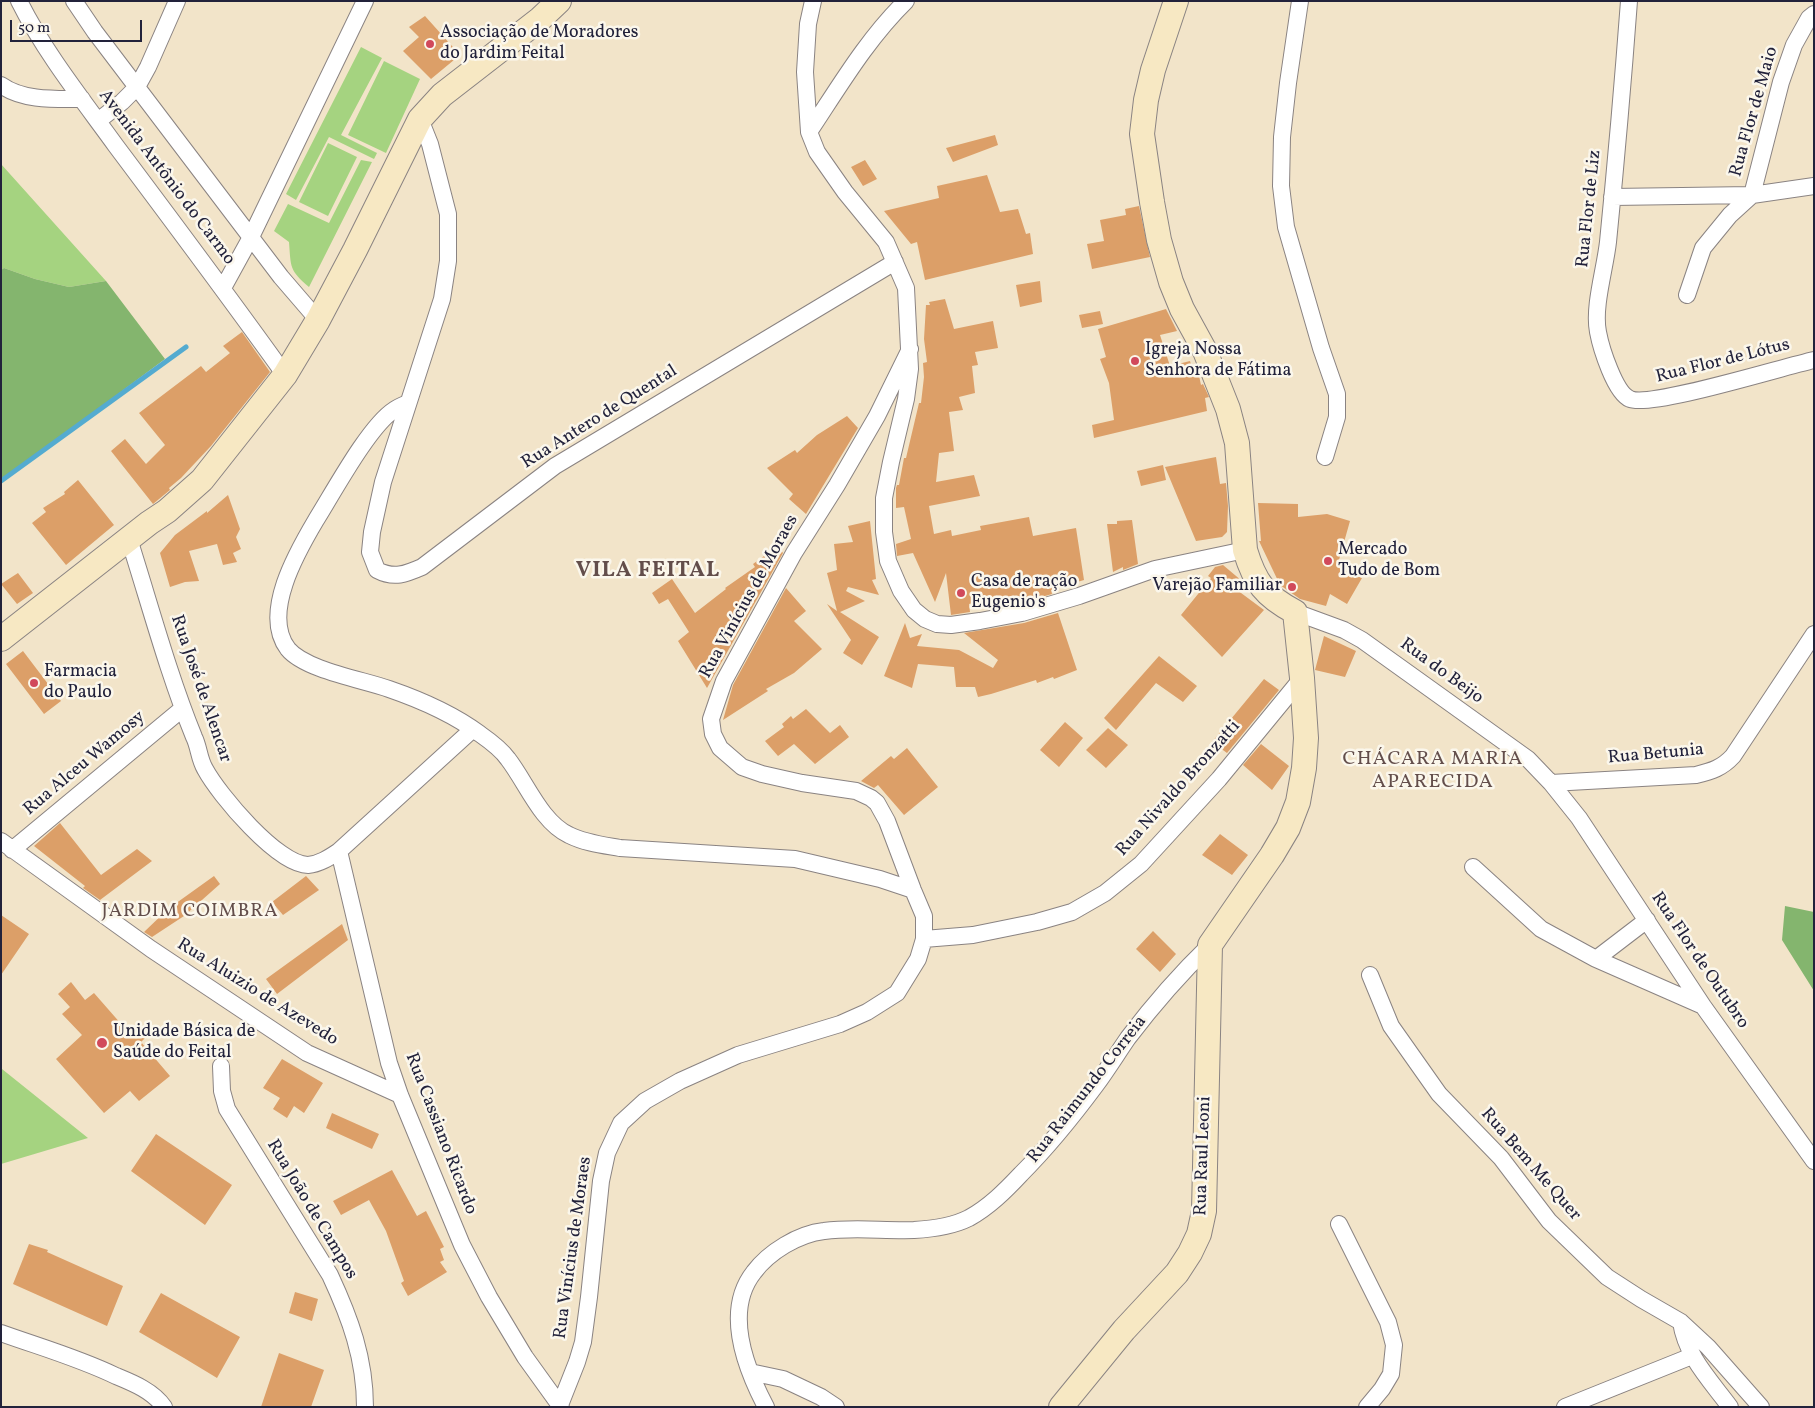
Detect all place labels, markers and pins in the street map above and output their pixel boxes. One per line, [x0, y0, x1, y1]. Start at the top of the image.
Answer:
place label: Associação de Moradores do Jardim Feital [440, 23, 639, 66]
marker: Associação de Moradores do Jardim Feital [424, 38, 436, 50]
place label: Igreja Nossa Senhora de Fátima [1145, 340, 1291, 382]
marker: Igreja Nossa Senhora de Fátima [1129, 355, 1141, 367]
place label: Mercado Tudo de Bom [1338, 540, 1440, 582]
marker: Mercado Tudo de Bom [1322, 555, 1334, 567]
place label: Casa de ração Eugenio's [971, 572, 1077, 614]
place label: Varejão Familiar [1152, 576, 1282, 598]
marker: Varejão Familiar [1286, 581, 1298, 593]
marker: Casa de ração Eugenio's [955, 587, 967, 599]
place label: Farmacia do Paulo [44, 662, 117, 704]
marker: Farmacia do Paulo [28, 677, 40, 689]
place label: Unidade Básica de Saúde do Feital [113, 1022, 255, 1064]
marker: Unidade Básica de Saúde do Feital [95, 1036, 109, 1050]

